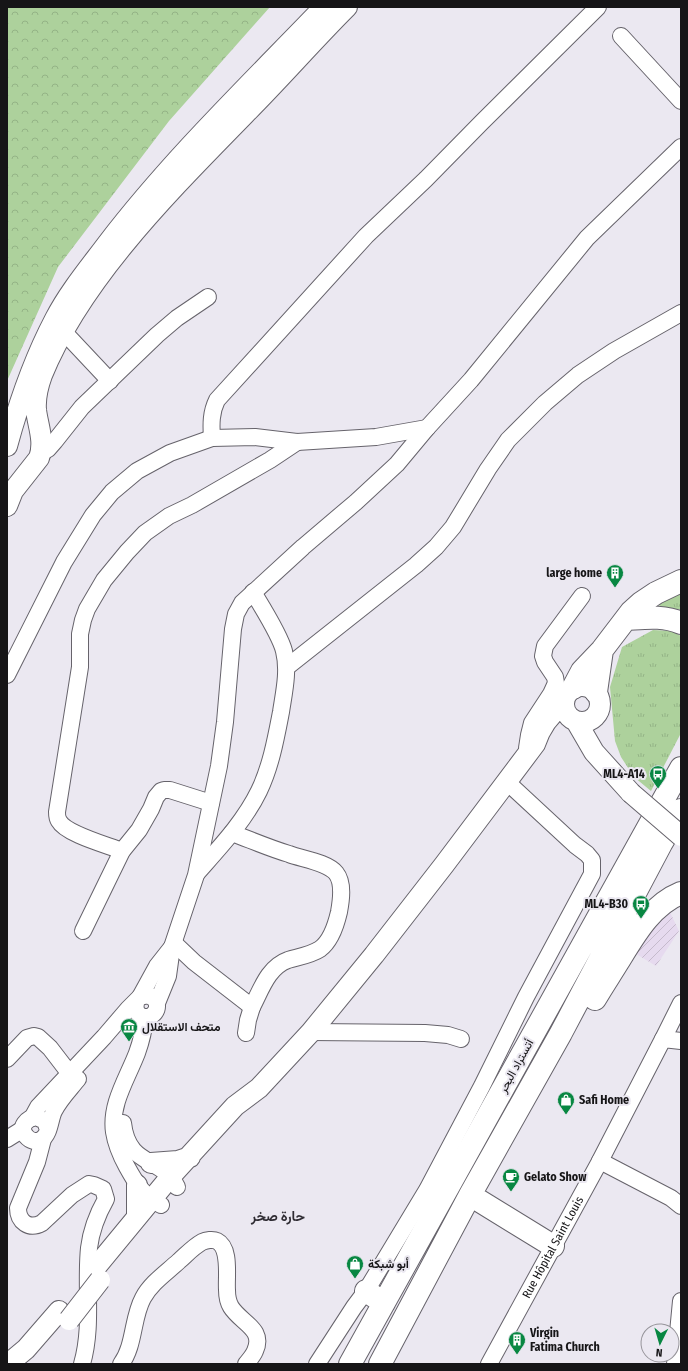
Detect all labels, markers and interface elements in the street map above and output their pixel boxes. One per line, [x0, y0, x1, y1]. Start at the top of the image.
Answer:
building icon: large home [605, 563, 625, 588]
place label: large home [546, 566, 602, 580]
bus stop icon: ML4-A14 [648, 764, 668, 789]
place label: ML4-A14 [603, 767, 645, 781]
bus stop icon: ML4-B30 [631, 894, 651, 919]
place label: ML4-B30 [584, 897, 628, 911]
museum icon: متحف الاستقلال [119, 1017, 139, 1042]
place label: متحف الاستقلال [142, 1020, 221, 1034]
street label: أتستراد البحر [495, 1037, 537, 1097]
shop icon: Safi Home [556, 1090, 576, 1115]
place label: Safi Home [579, 1093, 629, 1107]
cafe icon: Gelato Show [501, 1167, 521, 1192]
place label: Gelato Show [524, 1170, 587, 1184]
street label: Rue Hôpital Saint Louis [519, 1194, 586, 1301]
district label: حارة صخر [250, 1208, 305, 1225]
shop icon: أبو شبكة [345, 1254, 365, 1279]
place label: أبو شبكة [368, 1257, 409, 1272]
north arrow [640, 1323, 680, 1363]
place label: Virgin Fatima Church [529, 1326, 600, 1354]
building icon: Virgin Fatima Church [507, 1330, 527, 1355]
text: N [655, 1346, 663, 1359]

